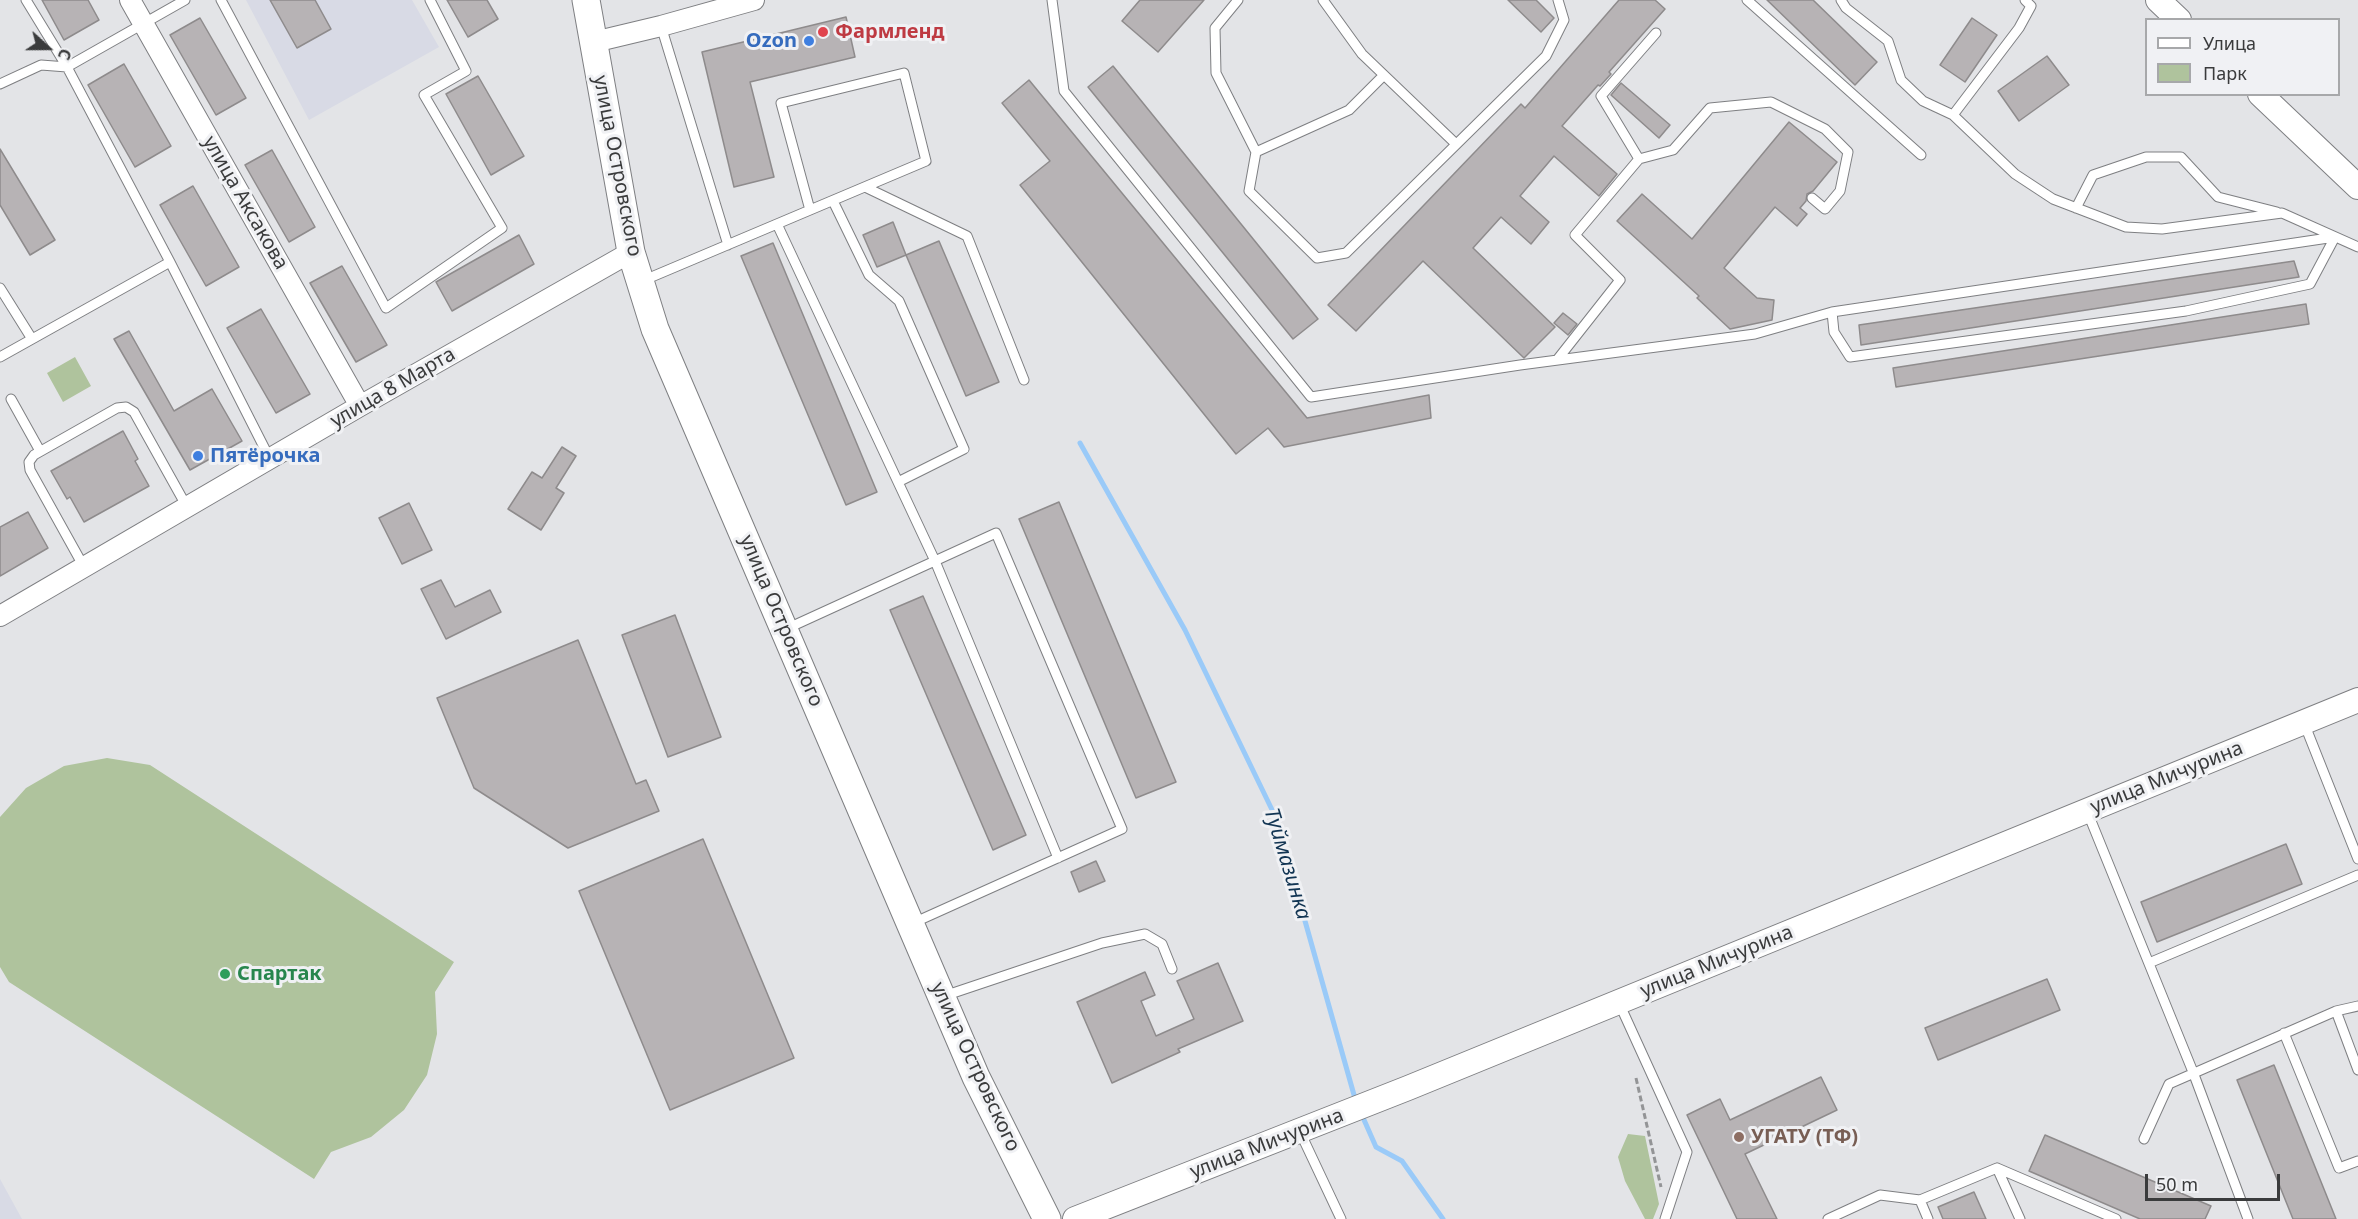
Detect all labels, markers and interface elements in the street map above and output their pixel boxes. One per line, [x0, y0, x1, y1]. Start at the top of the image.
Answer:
north arrow [18, 18, 78, 78]
legend [2145, 18, 2340, 96]
place label: Фармленд [835, 20, 944, 44]
marker: Фармленд [816, 25, 830, 39]
place label: Ozon [746, 29, 797, 53]
text: Улица [2203, 31, 2256, 55]
marker: Ozon [802, 34, 816, 48]
text: С [53, 46, 77, 63]
text: Парк [2203, 61, 2247, 85]
street label: улица Островского [588, 73, 646, 259]
street label: улица Аксакова [197, 132, 293, 274]
street label: улица 8 Марта [326, 343, 460, 433]
place label: Пятёрочка [210, 444, 320, 468]
marker: Пятёрочка [191, 449, 205, 463]
street label: улица Островского [734, 532, 828, 710]
street label: улица Мичурина [2087, 736, 2247, 820]
water label: Туймазинка [1258, 805, 1316, 923]
street label: улица Мичурина [1637, 920, 1797, 1004]
place label: Спартак [237, 962, 322, 986]
marker: Спартак [218, 967, 232, 981]
street label: улица Островского [925, 979, 1025, 1155]
street label: улица Мичурина [1187, 1104, 1347, 1184]
place label: УГАТУ (ТФ) [1751, 1125, 1858, 1149]
marker: УГАТУ (ТФ) [1732, 1130, 1746, 1144]
scale bar [2148, 1162, 2283, 1200]
text: 50 m [2156, 1172, 2198, 1196]

